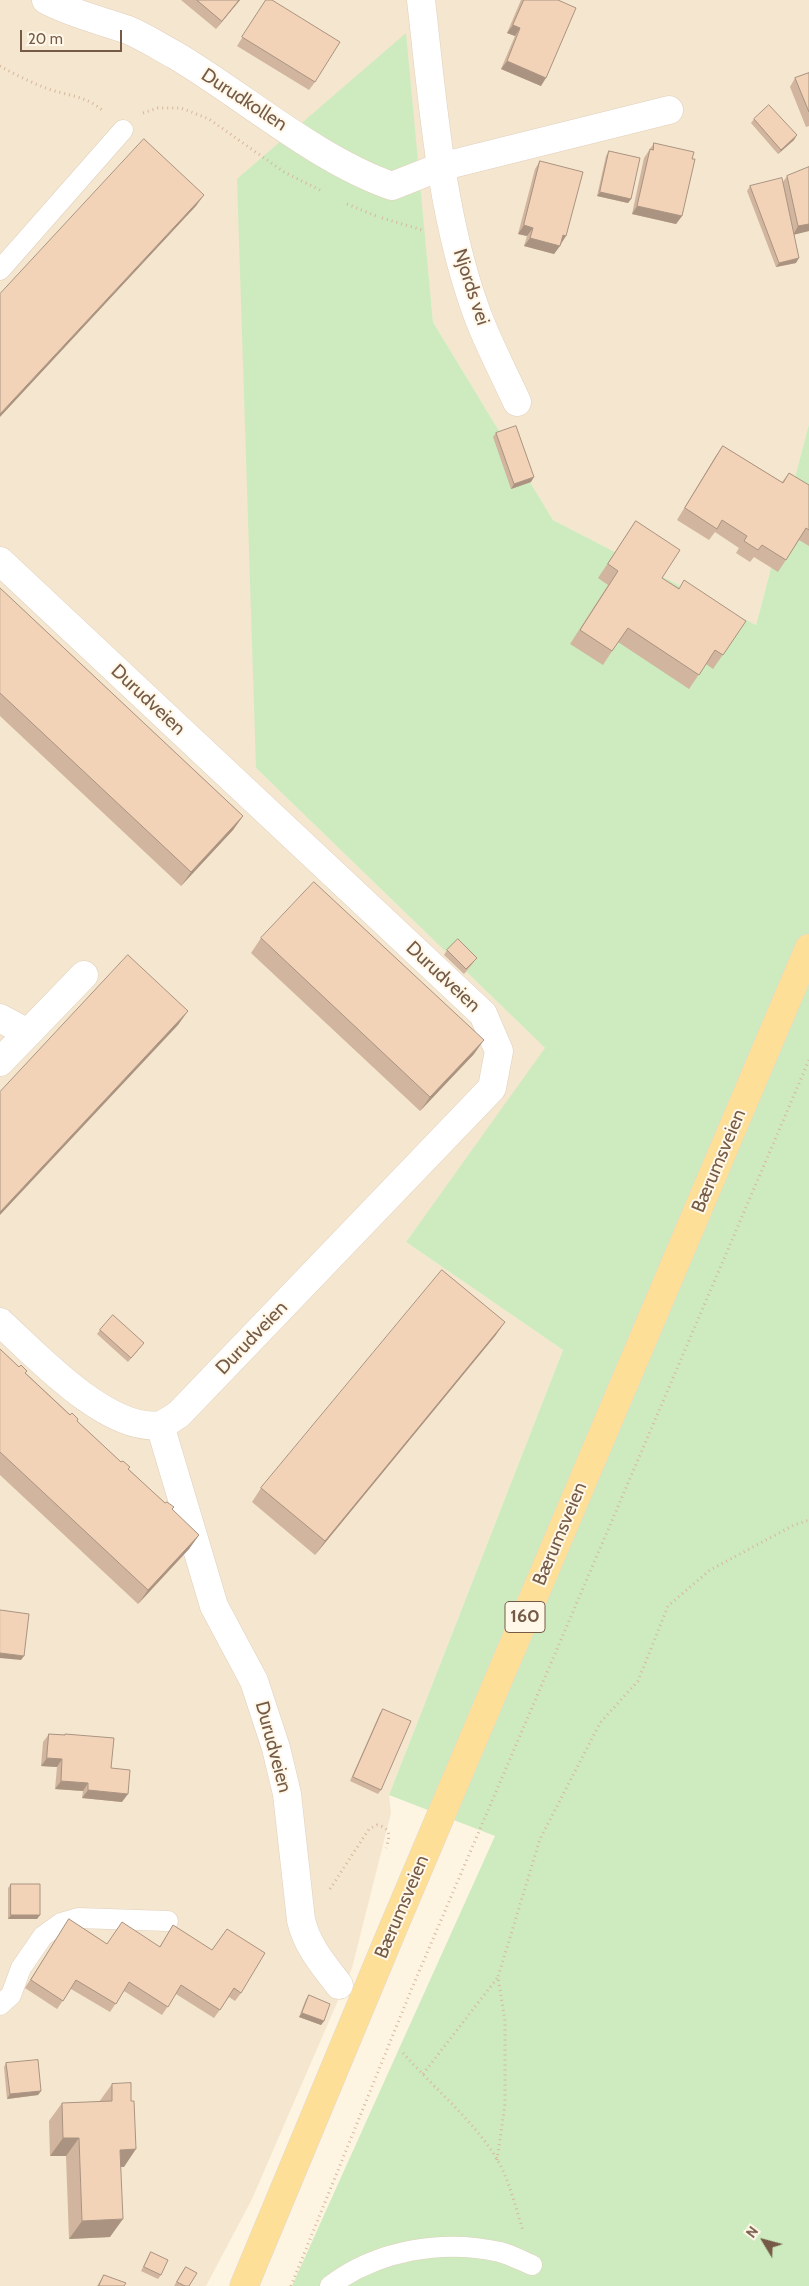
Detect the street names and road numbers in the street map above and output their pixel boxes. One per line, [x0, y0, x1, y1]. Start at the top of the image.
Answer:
street label: Durudkollen [197, 64, 291, 136]
street label: Njords vei [448, 246, 494, 328]
street label: Durudveien [106, 660, 190, 740]
street label: Durudveien [401, 937, 485, 1017]
street label: Bærumsveien [687, 1106, 751, 1216]
street label: Durudveien [211, 1296, 293, 1380]
street label: Bærumsveien [528, 1479, 592, 1589]
road number: 160 [505, 1601, 545, 1632]
street label: Durudveien [250, 1699, 296, 1795]
street label: Bærumsveien [370, 1852, 434, 1962]

